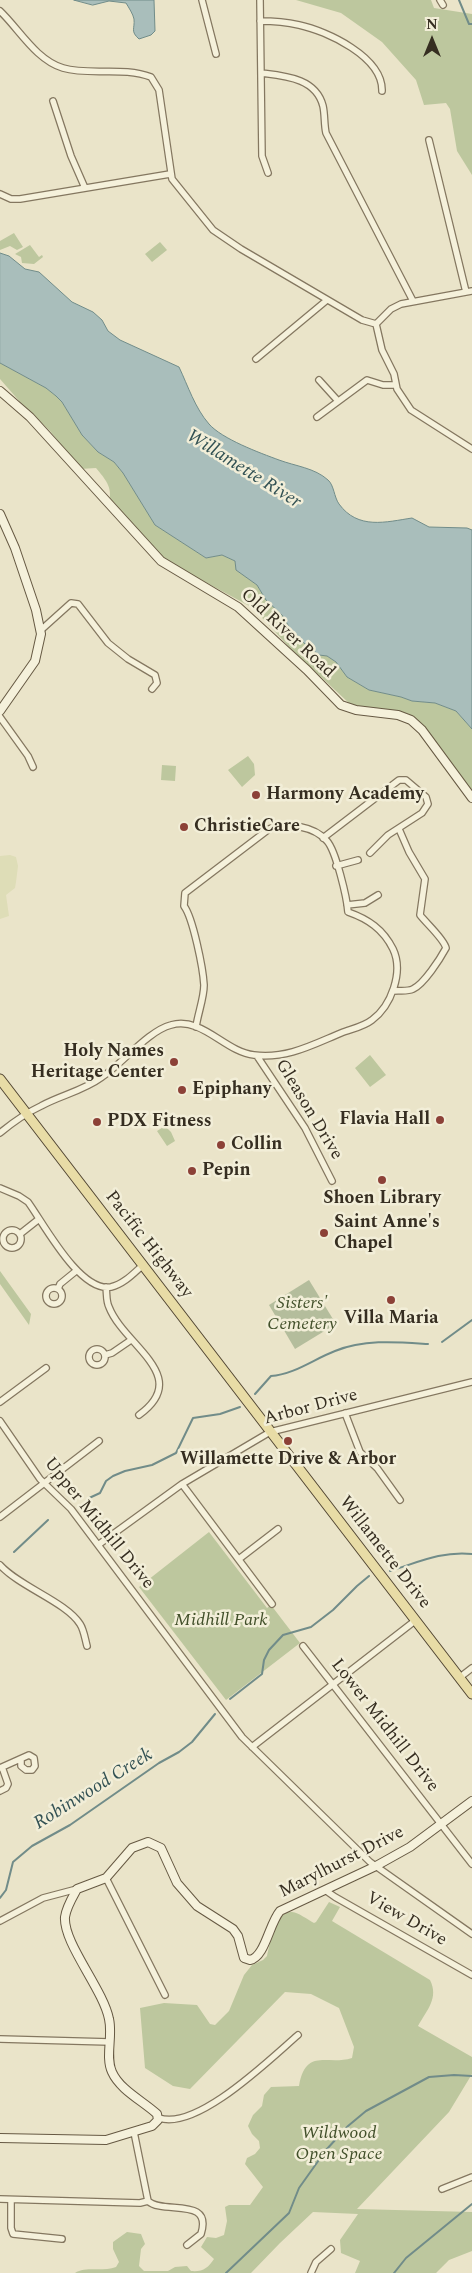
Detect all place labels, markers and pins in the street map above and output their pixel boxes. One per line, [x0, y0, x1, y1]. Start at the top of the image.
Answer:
place label: Harmony Academy [266, 784, 424, 806]
marker: Harmony Academy [250, 789, 262, 801]
place label: ChristieCare [194, 816, 300, 838]
marker: ChristieCare [178, 821, 190, 833]
place label: Holy Names Heritage Center [31, 1041, 164, 1084]
marker: Holy Names Heritage Center [168, 1056, 180, 1068]
place label: Epiphany [192, 1079, 271, 1101]
marker: Epiphany [176, 1084, 188, 1096]
place label: Flavia Hall [339, 1109, 430, 1131]
place label: PDX Fitness [107, 1111, 212, 1133]
marker: Flavia Hall [434, 1114, 446, 1126]
marker: PDX Fitness [91, 1116, 103, 1128]
place label: Collin [231, 1134, 282, 1156]
marker: Collin [215, 1139, 227, 1151]
place label: Pepin [202, 1160, 251, 1182]
marker: Pepin [186, 1165, 198, 1177]
marker: Shoen Library [376, 1174, 388, 1186]
place label: Shoen Library [323, 1188, 441, 1210]
place label: Saint Anne's Chapel [334, 1212, 440, 1254]
marker: Saint Anne's Chapel [318, 1227, 330, 1239]
marker: Villa Maria [385, 1294, 397, 1306]
place label: Villa Maria [343, 1308, 439, 1330]
marker: Willamette Drive & Arbor [282, 1435, 294, 1447]
place label: Willamette Drive & Arbor [180, 1449, 396, 1471]

